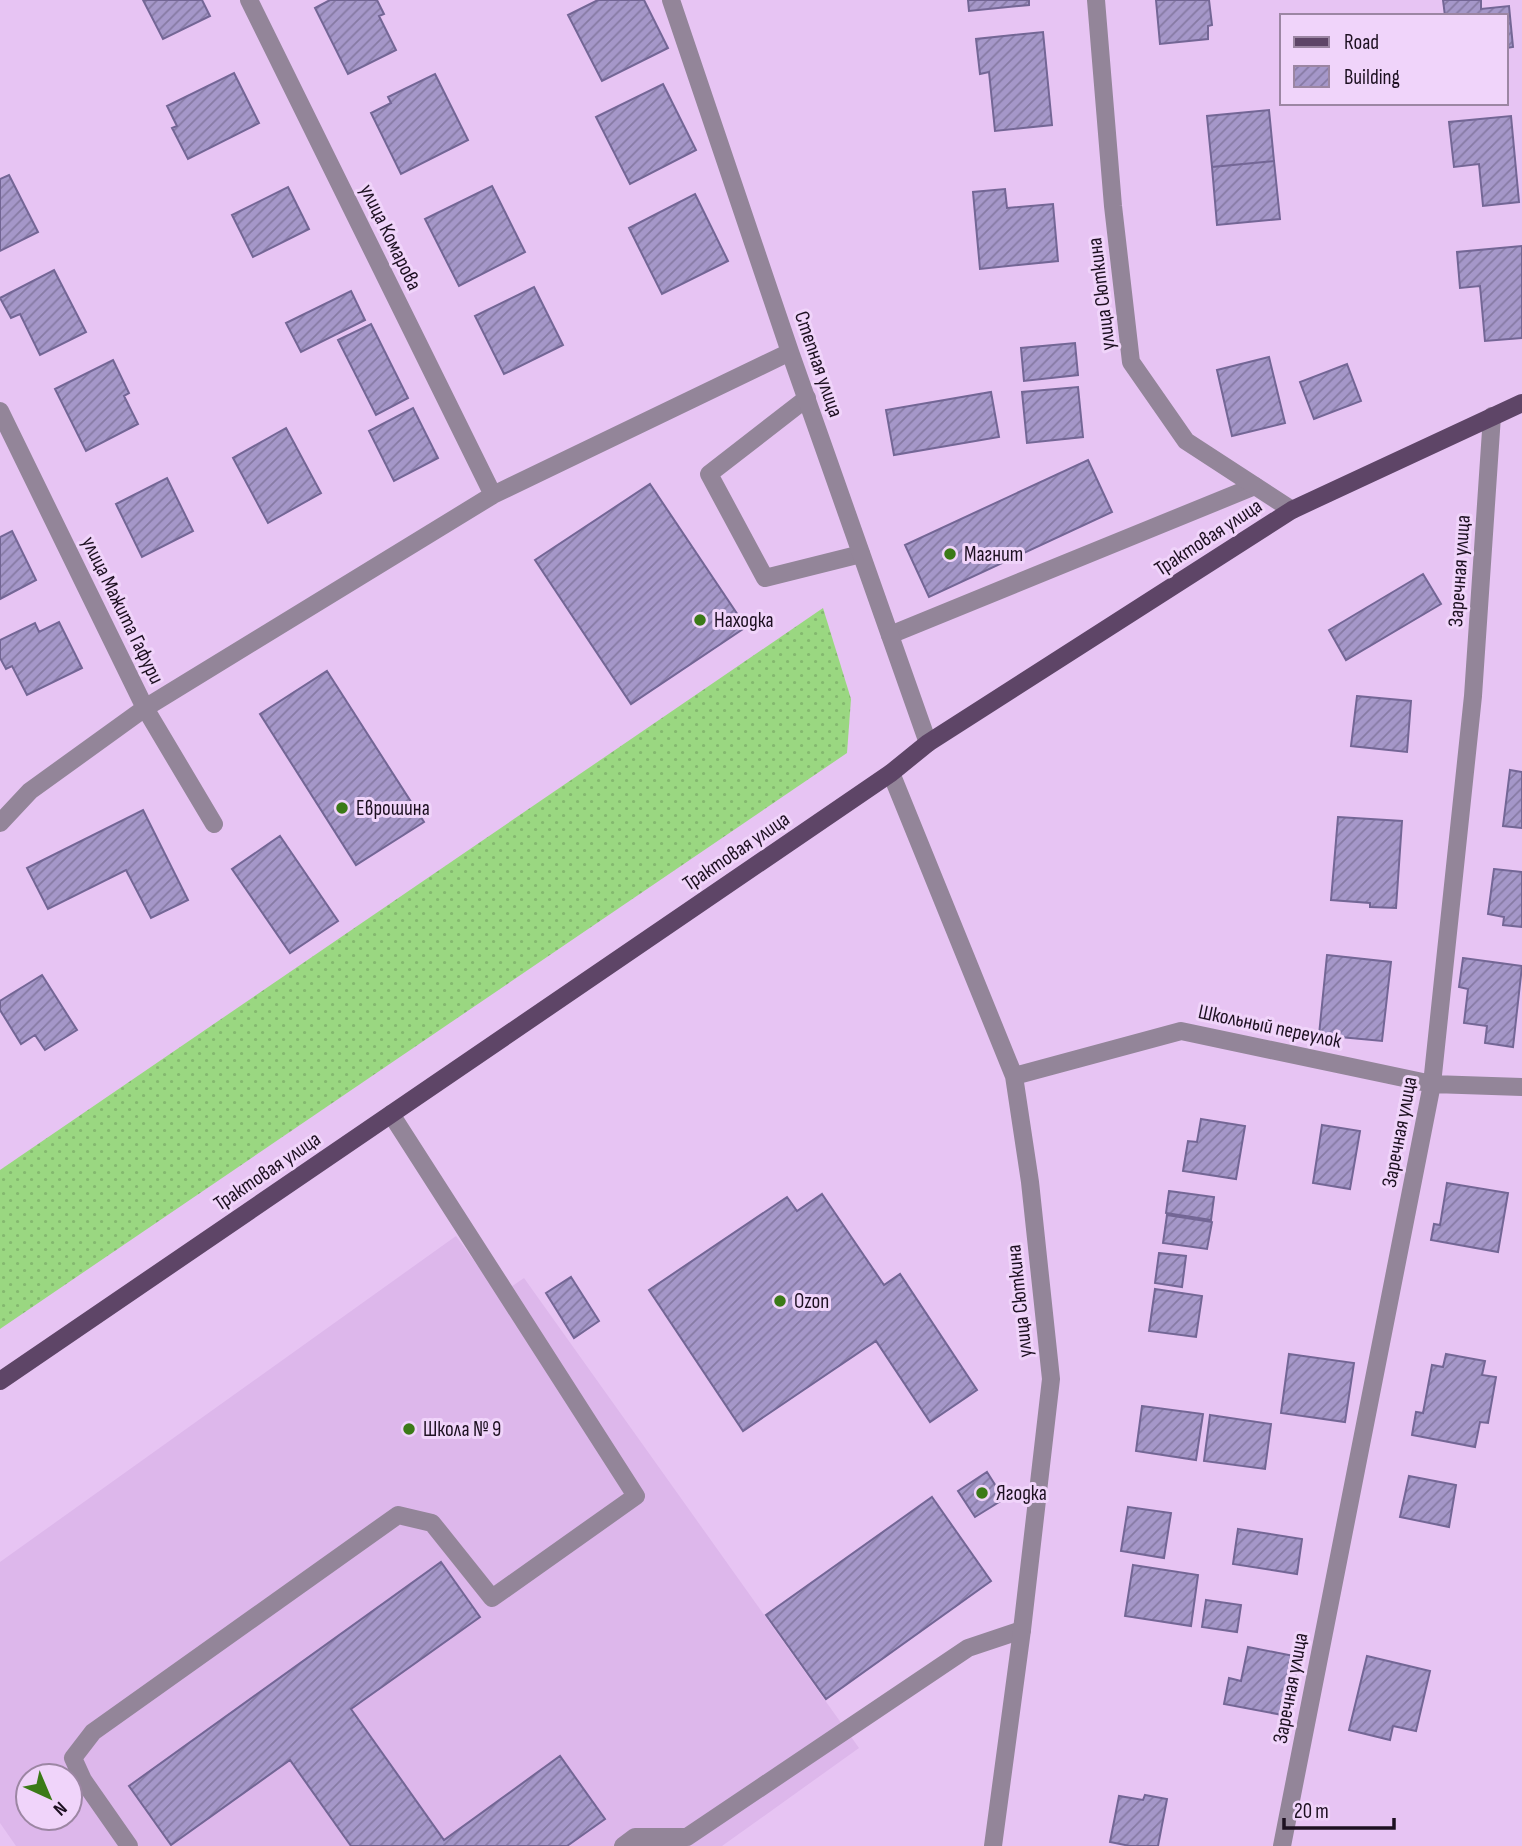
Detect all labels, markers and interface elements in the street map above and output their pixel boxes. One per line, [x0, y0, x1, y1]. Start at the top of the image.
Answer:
legend [1280, 14, 1508, 105]
text: Road [1344, 30, 1379, 55]
text: Building [1344, 65, 1400, 90]
street label: улица Комарова [354, 180, 427, 294]
street label: улица Сюткина [1082, 236, 1121, 352]
street label: Степная улица [789, 308, 848, 420]
street label: Трактовая улица [1150, 493, 1267, 581]
street label: Заречная улица [1443, 514, 1476, 628]
street label: улица Мажита Гафури [76, 532, 169, 688]
place label: Магнит [964, 542, 1023, 567]
marker: Магнит [942, 546, 958, 562]
place label: Находка [714, 608, 774, 633]
marker: Находка [692, 612, 708, 628]
place label: Еврошина [356, 796, 430, 821]
marker: Еврошина [334, 800, 350, 816]
street label: Трактовая улица [678, 807, 794, 896]
street label: Школьный переулок [1196, 999, 1344, 1054]
street label: Заречная улица [1377, 1075, 1422, 1190]
street label: Трактовая улица [209, 1127, 325, 1216]
street label: улица Сюткина [1001, 1243, 1038, 1359]
place label: Ozon [794, 1289, 829, 1314]
marker: Ozon [772, 1293, 788, 1309]
place label: Школа № 9 [423, 1417, 501, 1442]
marker: Школа № 9 [401, 1421, 417, 1437]
place label: Ягодка [996, 1481, 1047, 1506]
marker: Ягодка [974, 1485, 990, 1501]
street label: Заречная улица [1268, 1631, 1313, 1746]
north arrow [14, 1762, 84, 1832]
scale bar [1284, 1786, 1394, 1830]
text: N [48, 1796, 71, 1820]
text: 20 m [1294, 1799, 1329, 1824]

